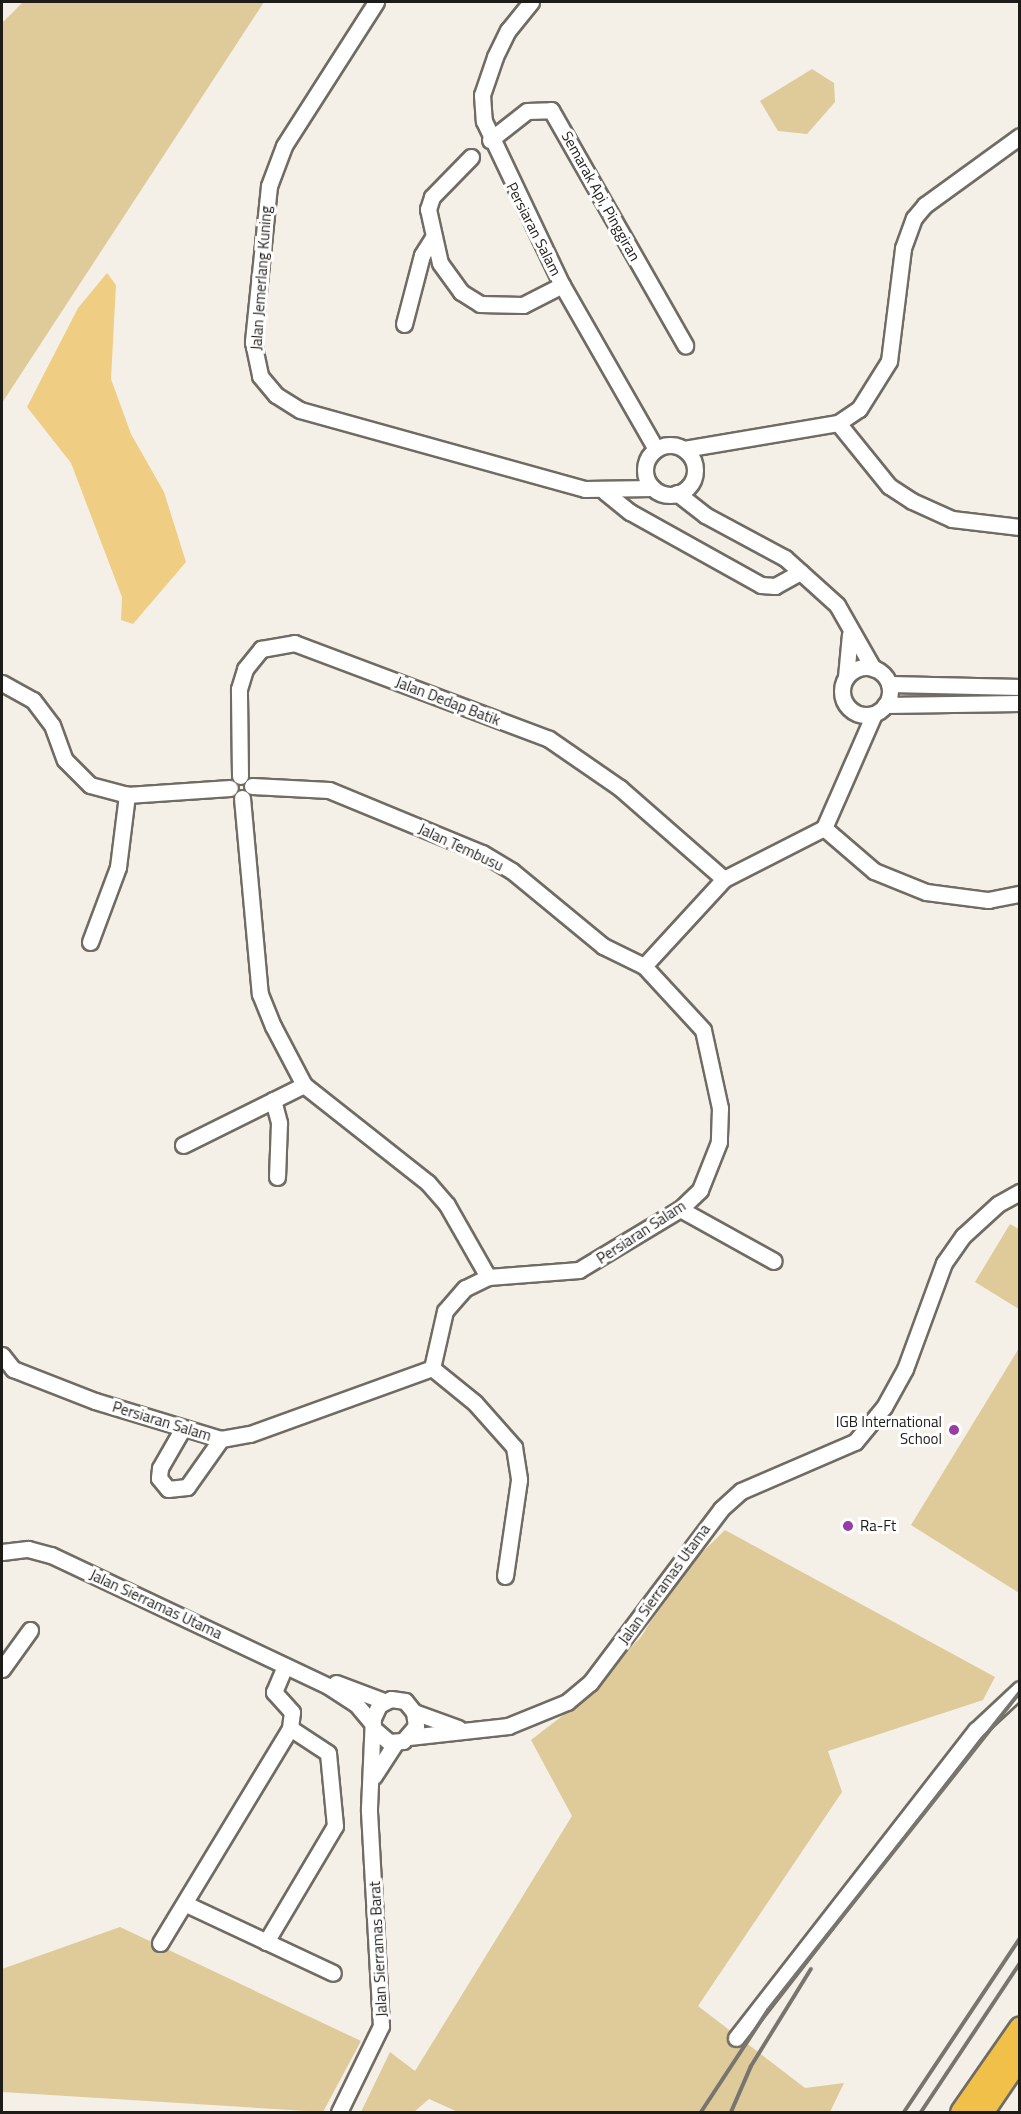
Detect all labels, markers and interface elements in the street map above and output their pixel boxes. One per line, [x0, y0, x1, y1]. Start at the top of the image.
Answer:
street label: Semarak Api, Pinggiran [558, 128, 644, 264]
street label: Persiaran Salam [503, 179, 565, 279]
street label: Jalan Jemerlang Kuning [247, 205, 275, 351]
street label: Jalan Dedap Batik [393, 673, 503, 729]
street label: Jalan Tembusu [416, 819, 506, 875]
street label: Persiaran Salam [593, 1197, 689, 1267]
street label: Persiaran Salam [110, 1397, 214, 1445]
place label: IGB International School [836, 1412, 942, 1447]
marker: IGB International School [947, 1423, 961, 1437]
place label: Ra-Ft [860, 1517, 896, 1535]
marker: Ra-Ft [841, 1519, 855, 1533]
street label: Jalan Sierramas Utama [614, 1521, 714, 1647]
street label: Jalan Sierramas Utama [87, 1565, 225, 1643]
street label: Jalan Sierramas Barat [365, 1881, 391, 2017]

